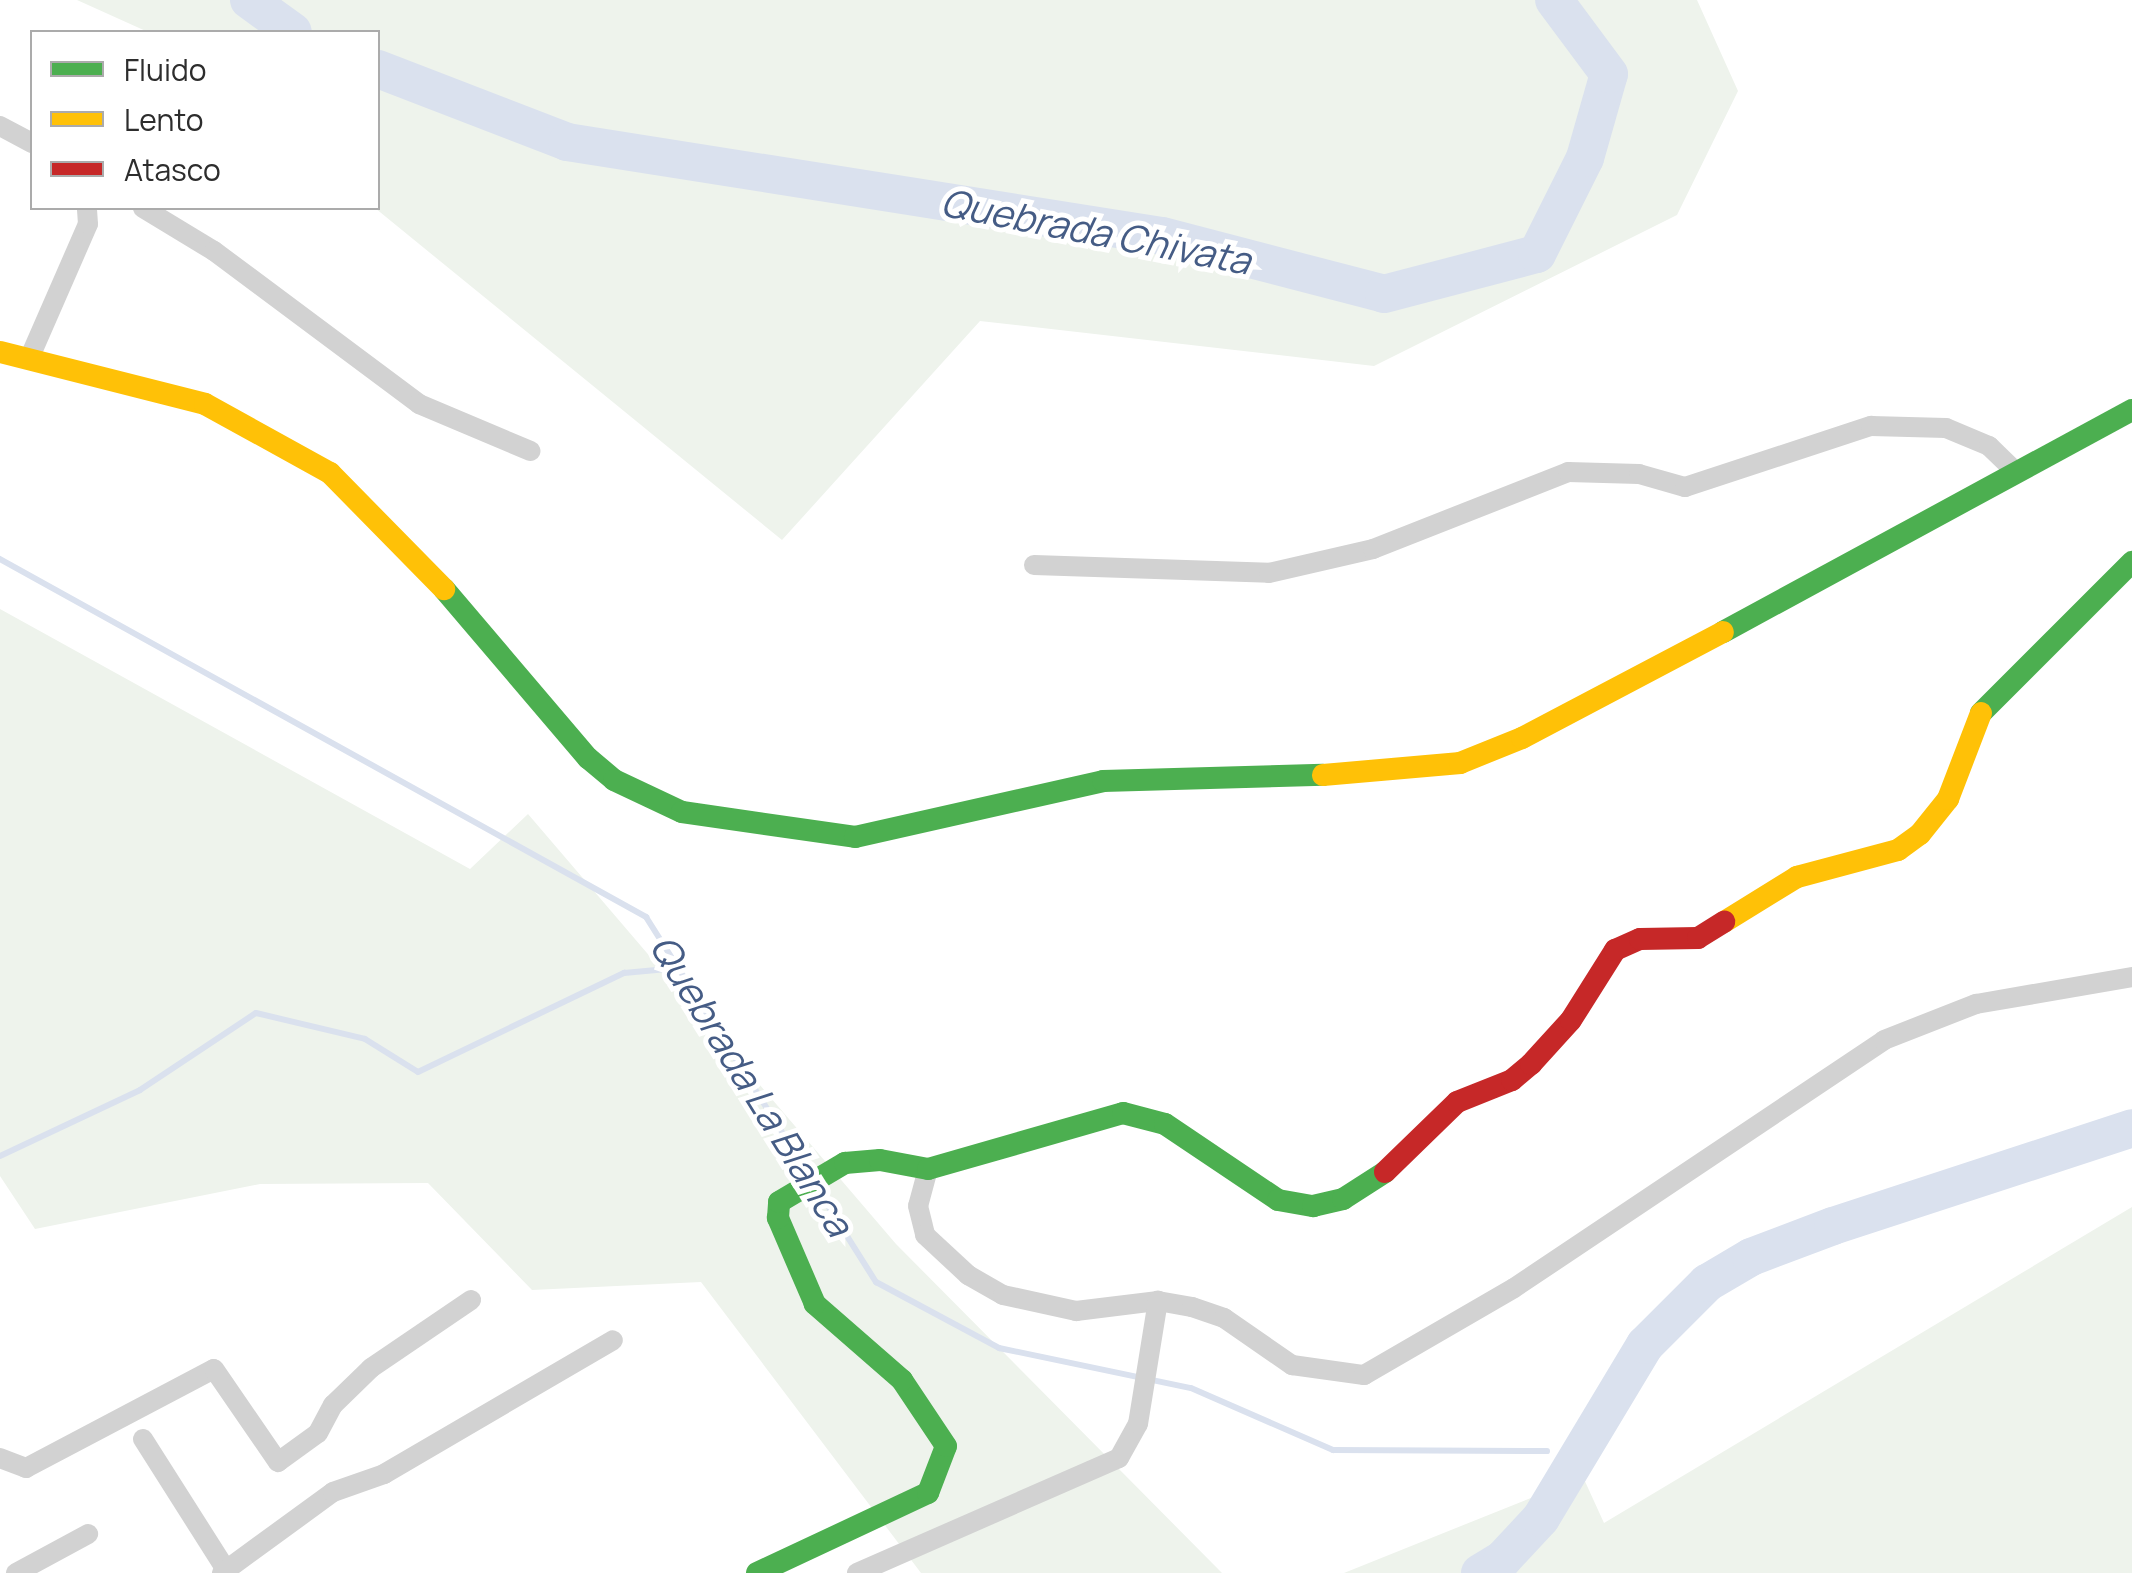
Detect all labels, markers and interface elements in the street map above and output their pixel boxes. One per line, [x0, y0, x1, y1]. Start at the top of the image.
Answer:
legend [30, 30, 380, 210]
text: Fluido [124, 49, 206, 90]
text: Lento [124, 99, 203, 140]
text: Atasco [124, 149, 221, 190]
water label: Quebrada Chivata [937, 179, 1255, 283]
water label: Quebrada La Blanca [641, 926, 863, 1244]

